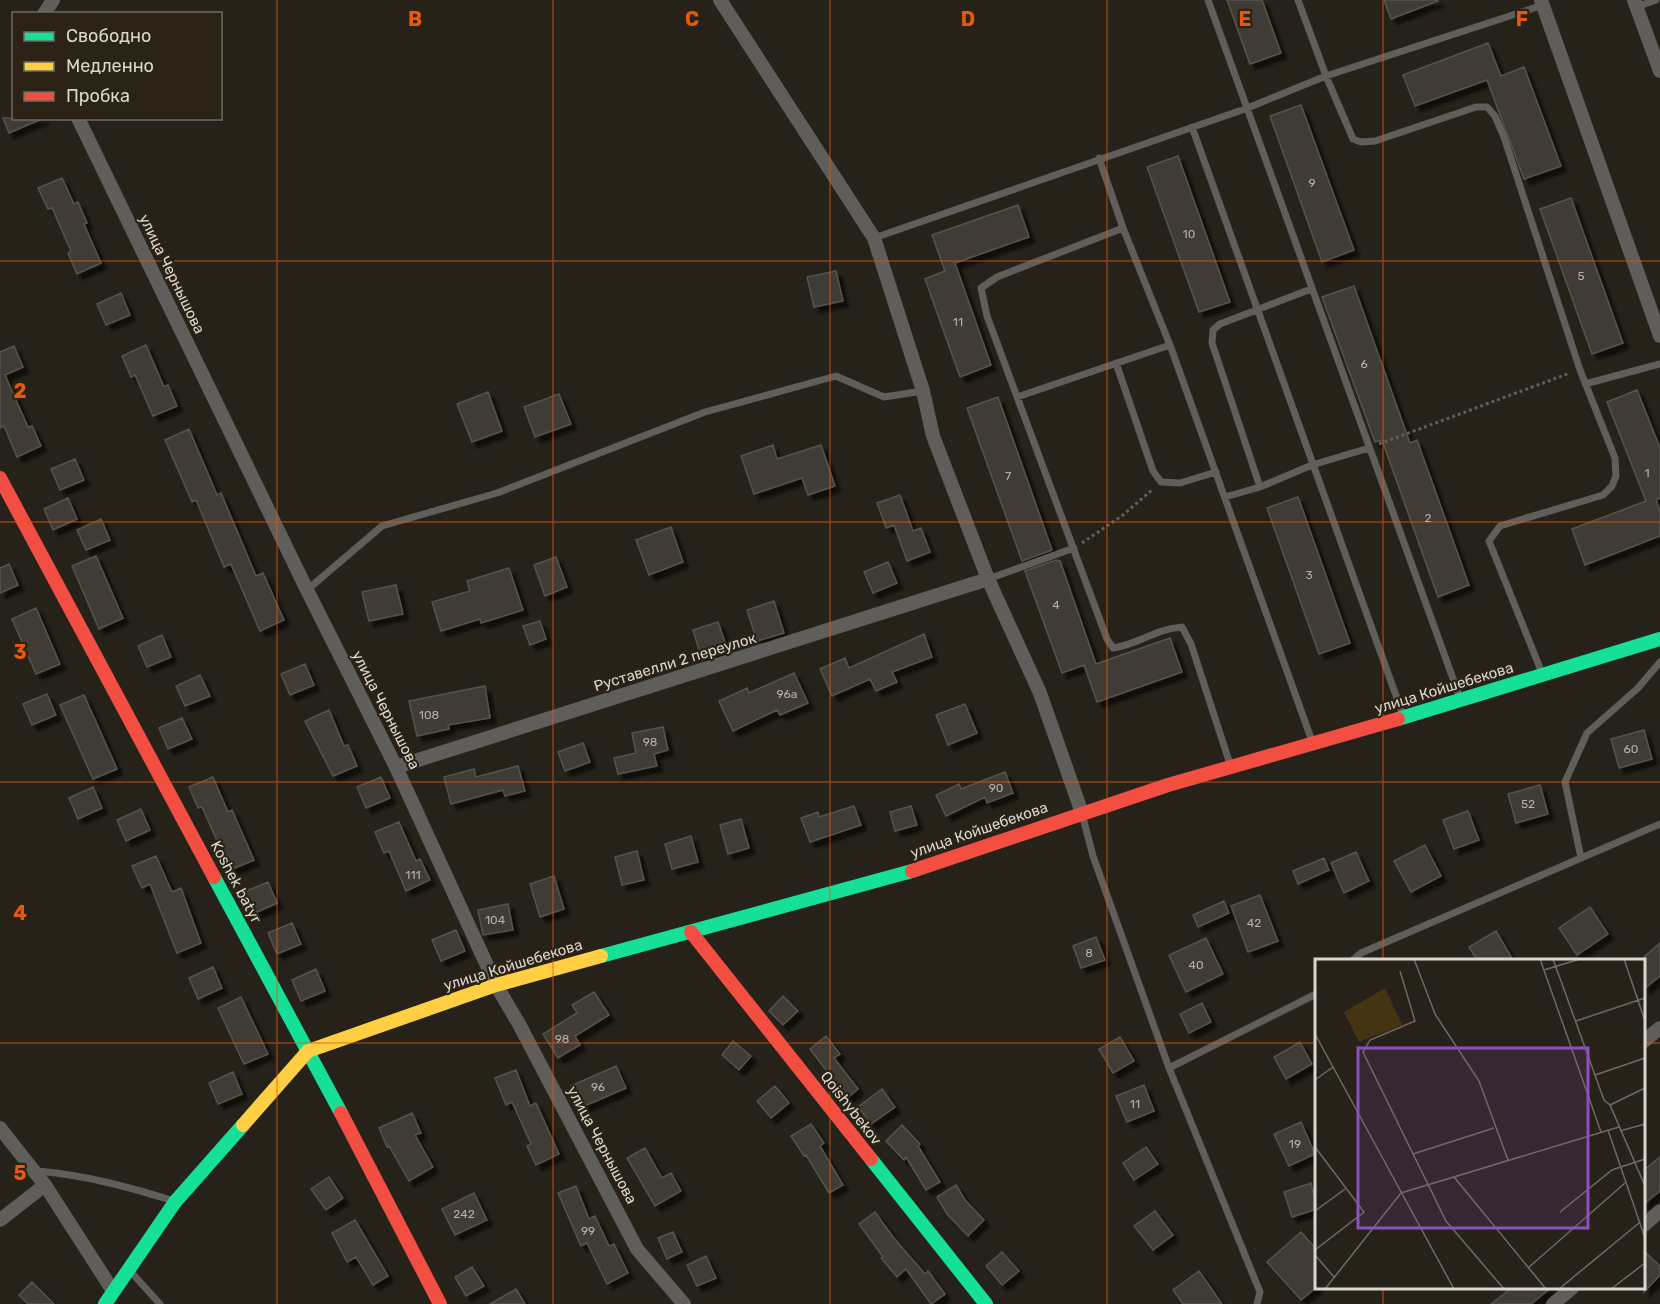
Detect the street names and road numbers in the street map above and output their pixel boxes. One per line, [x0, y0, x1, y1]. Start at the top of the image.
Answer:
street label: улица Чернышова [135, 211, 209, 337]
street label: Руставелли 2 переулок [592, 629, 758, 695]
street label: улица Чернышова [348, 648, 424, 772]
street label: улица Койшебекова [1372, 658, 1516, 718]
street label: улица Койшебекова [908, 798, 1050, 862]
street label: Koshek batyr [207, 838, 265, 926]
street label: улица Койшебекова [441, 935, 585, 995]
street label: Qoishybekov [817, 1068, 885, 1148]
street label: улица Чернышова [563, 1083, 641, 1207]

